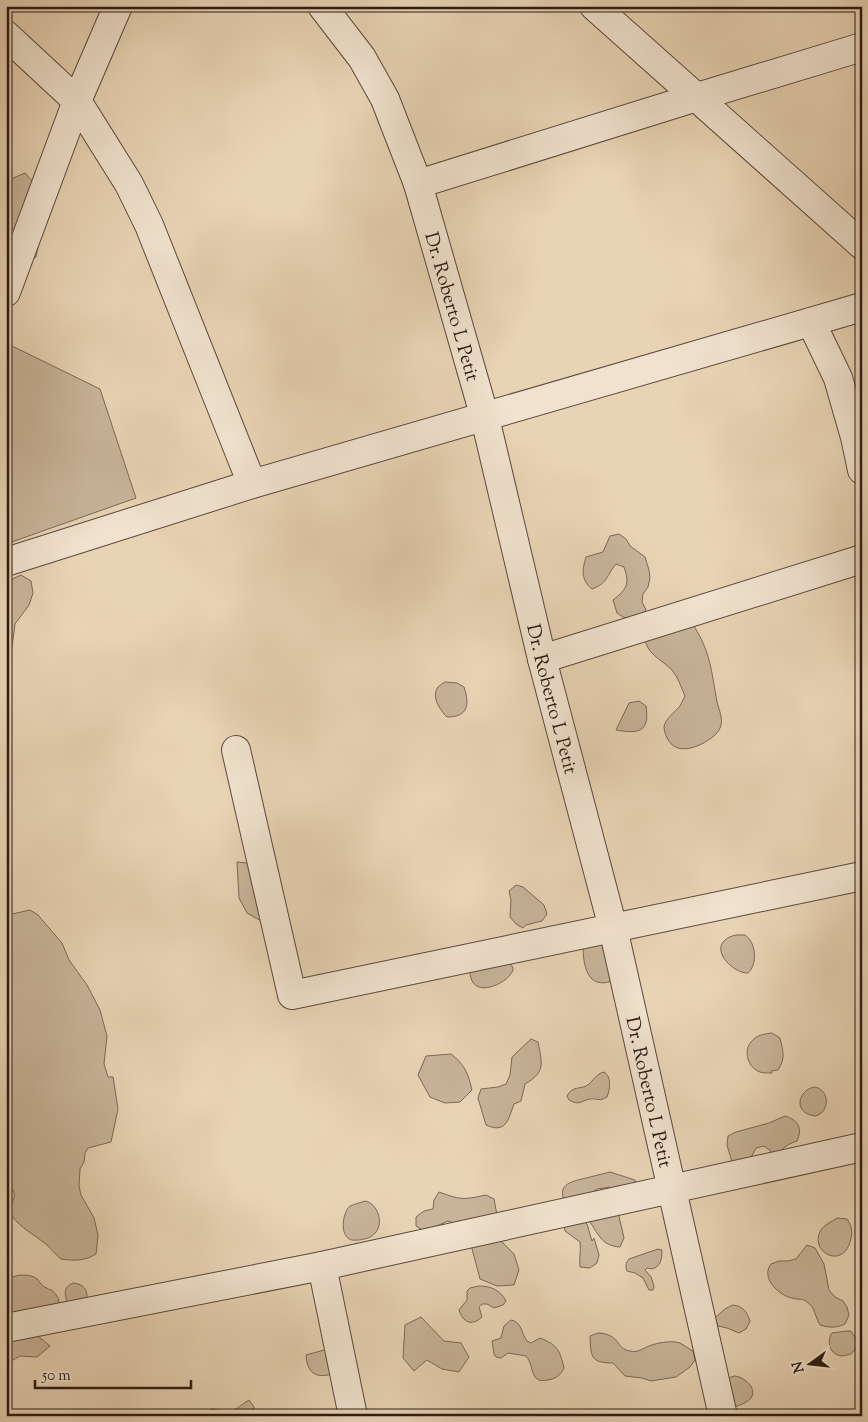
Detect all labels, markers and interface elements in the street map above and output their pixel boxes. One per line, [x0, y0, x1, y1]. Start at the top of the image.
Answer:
street label: Dr. Roberto L Petit [416, 229, 485, 385]
street label: Dr. Roberto L Petit [518, 622, 583, 778]
street label: Dr. Roberto L Petit [617, 1014, 678, 1171]
north arrow [786, 1340, 836, 1390]
scale bar [35, 1357, 191, 1389]
text: N [788, 1359, 810, 1375]
text: 50 m [41, 1366, 71, 1387]

